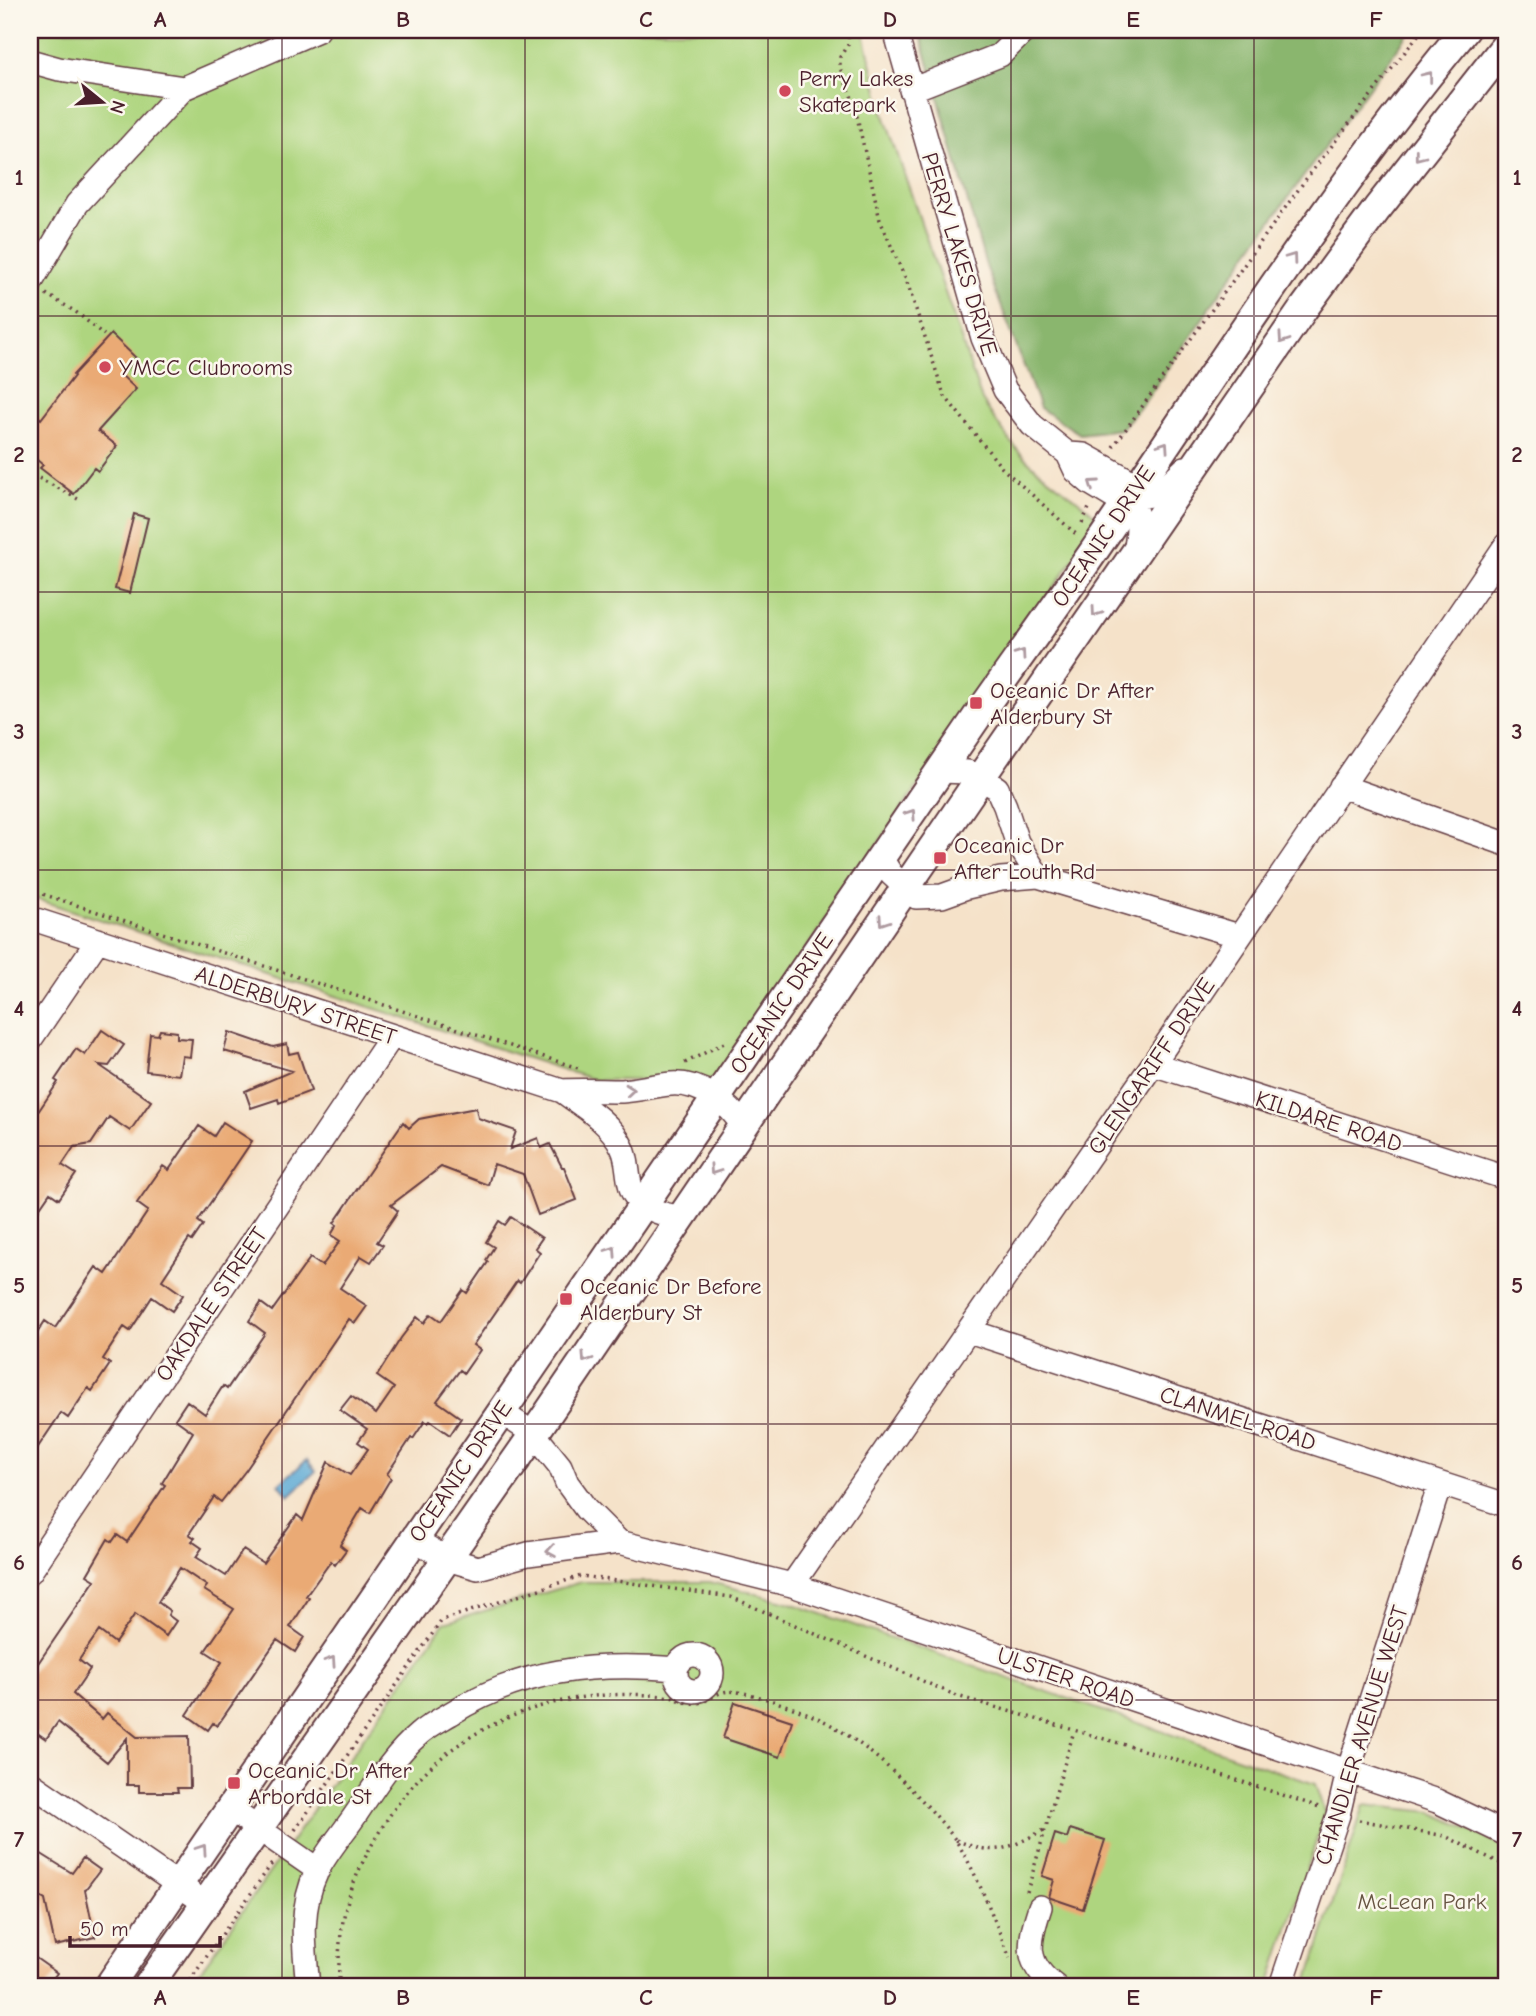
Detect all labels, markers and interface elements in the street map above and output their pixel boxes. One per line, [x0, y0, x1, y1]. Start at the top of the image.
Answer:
text: A [154, 6, 167, 33]
text: B [396, 6, 410, 33]
text: C [639, 6, 653, 33]
text: D [883, 6, 897, 33]
text: E [1126, 6, 1140, 33]
text: F [1369, 6, 1383, 33]
place label: Perry Lakes Skatepark [799, 65, 913, 118]
north arrow [66, 66, 136, 136]
one-way arrow [1420, 72, 1432, 85]
marker: Perry Lakes Skatepark [777, 83, 793, 99]
text: N [105, 98, 130, 116]
one-way arrow [1414, 148, 1427, 161]
street label: PERRY LAKES DRIVE [916, 149, 1003, 359]
text: 1 [14, 164, 24, 191]
text: 1 [1512, 164, 1522, 191]
one-way arrow [1283, 253, 1296, 266]
one-way arrow [1279, 331, 1291, 344]
place label: YMCC Clubrooms [119, 354, 293, 381]
marker: YMCC Clubrooms [97, 359, 113, 375]
text: 2 [13, 441, 25, 468]
one-way arrow [1156, 441, 1169, 454]
text: 2 [1511, 441, 1523, 468]
street label: OCEANIC DRIVE [1046, 460, 1161, 612]
one-way arrow [1088, 480, 1101, 492]
one-way arrow [1092, 604, 1104, 617]
one-way arrow [1013, 649, 1025, 662]
place label: Oceanic Dr After Alderbury St [990, 677, 1154, 730]
marker: Oceanic Dr After Alderbury St [968, 695, 984, 711]
text: 3 [13, 718, 25, 745]
text: 3 [1511, 718, 1523, 745]
one-way arrow [902, 809, 915, 822]
place label: Oceanic Dr After Louth Rd [954, 832, 1095, 885]
marker: Oceanic Dr After Louth Rd [932, 850, 948, 866]
one-way arrow [879, 913, 891, 926]
street label: OCEANIC DRIVE [724, 927, 839, 1079]
street label: ALDERBURY STREET [192, 960, 400, 1051]
street label: GLENGARIFF DRIVE [1082, 973, 1221, 1160]
text: 4 [14, 995, 25, 1022]
text: 4 [1512, 995, 1523, 1022]
one-way arrow [625, 1083, 636, 1098]
street label: KILDARE ROAD [1252, 1085, 1406, 1158]
one-way arrow [710, 1162, 722, 1175]
street label: OAKDALE STREET [150, 1222, 273, 1386]
one-way arrow [603, 1246, 616, 1259]
text: 5 [13, 1272, 25, 1299]
text: 5 [1511, 1272, 1523, 1299]
place label: Oceanic Dr Before Alderbury St [580, 1273, 761, 1326]
marker: Oceanic Dr Before Alderbury St [558, 1291, 574, 1307]
one-way arrow [582, 1350, 594, 1363]
street label: CLANMEL ROAD [1156, 1380, 1319, 1456]
street label: OCEANIC DRIVE [403, 1395, 518, 1547]
one-way arrow [546, 1543, 557, 1558]
text: 6 [13, 1549, 25, 1576]
text: 6 [1511, 1549, 1523, 1576]
street label: CHANDLER AVENUE WEST [1309, 1602, 1414, 1868]
street label: ULSTER ROAD [994, 1641, 1138, 1714]
one-way arrow [323, 1656, 335, 1669]
place label: Oceanic Dr After Arbordale St [248, 1757, 412, 1810]
marker: Oceanic Dr After Arbordale St [226, 1775, 242, 1791]
text: 7 [14, 1826, 25, 1853]
text: 7 [1512, 1826, 1523, 1853]
one-way arrow [194, 1844, 206, 1857]
park label: McLean Park [1357, 1888, 1487, 1915]
scale bar [70, 1904, 220, 1948]
text: 50 m [80, 1917, 129, 1941]
text: A [154, 1984, 167, 2011]
text: B [396, 1984, 410, 2011]
text: C [639, 1984, 653, 2011]
text: D [883, 1984, 897, 2011]
text: E [1126, 1984, 1140, 2011]
text: F [1369, 1984, 1383, 2011]

